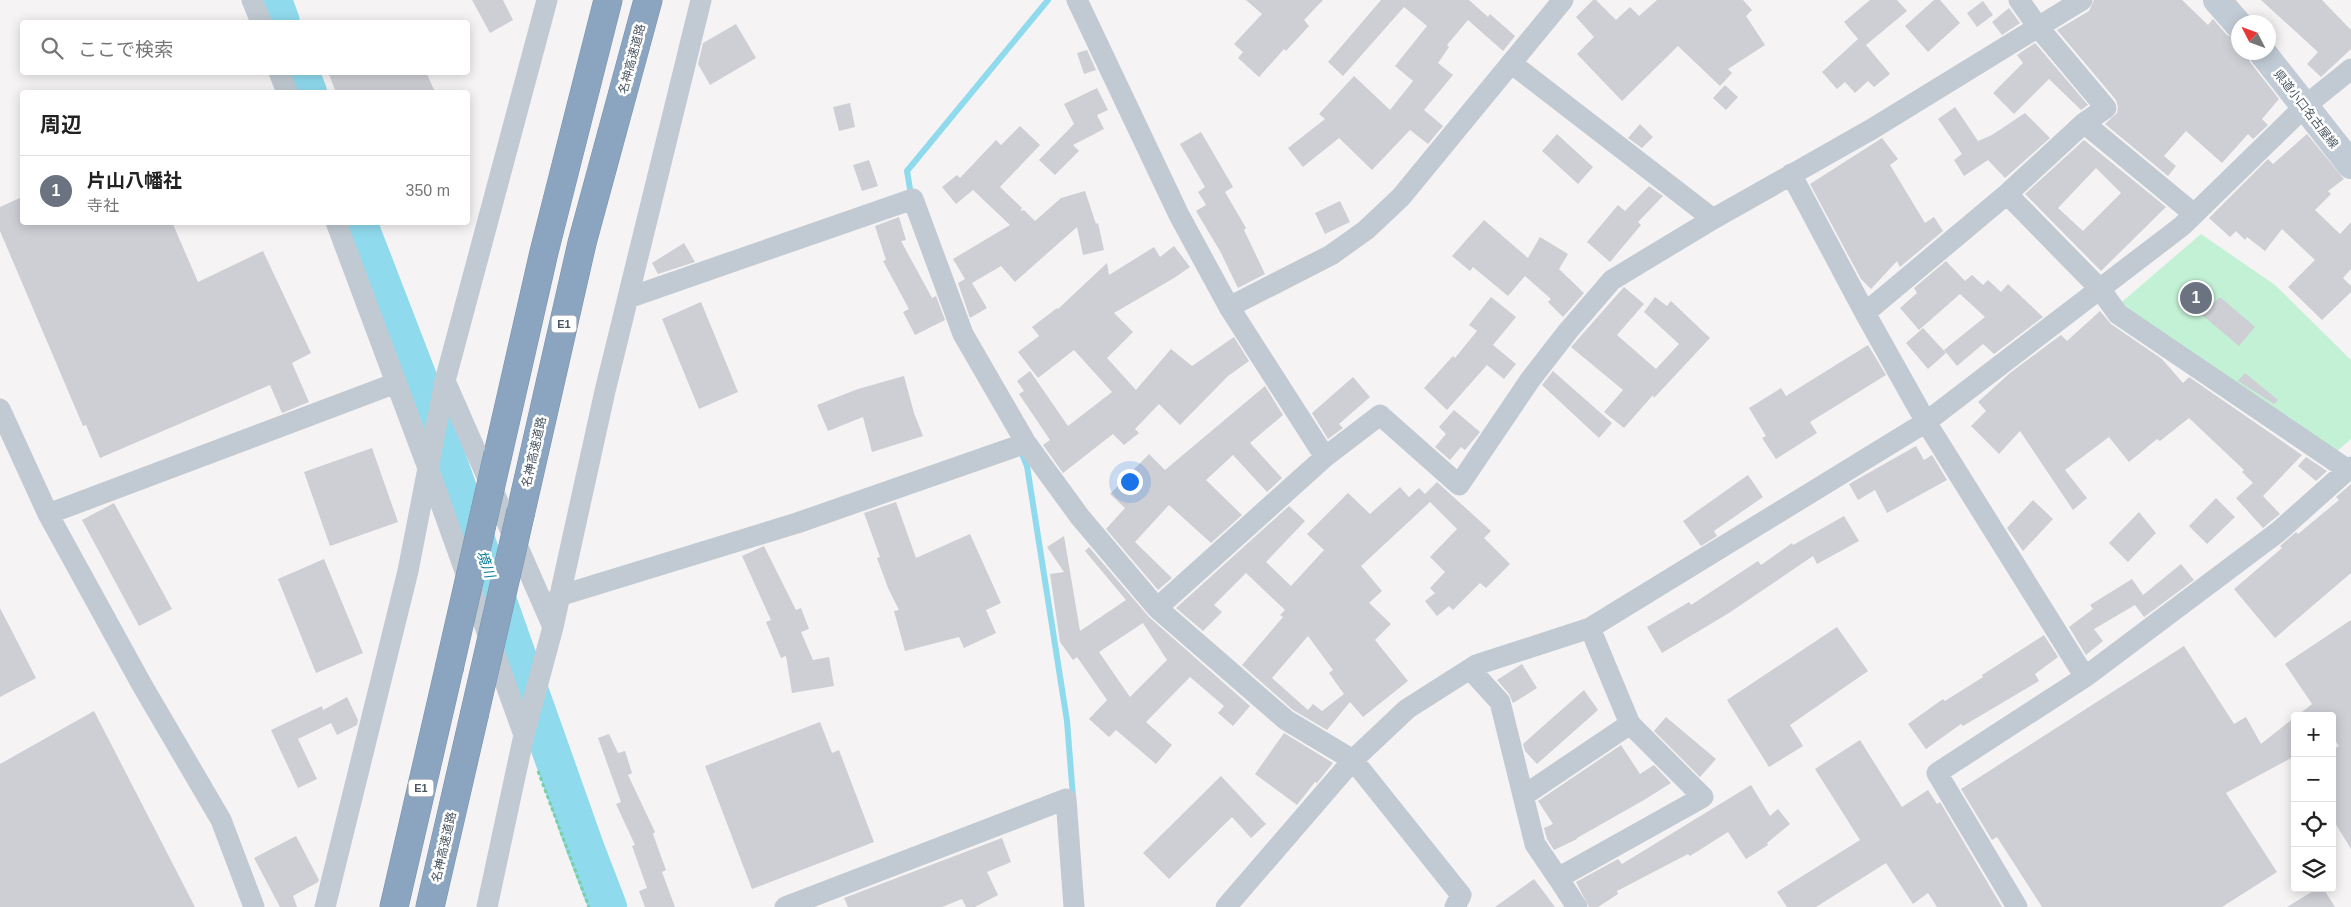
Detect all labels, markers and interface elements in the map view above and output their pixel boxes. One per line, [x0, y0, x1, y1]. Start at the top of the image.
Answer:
north arrow [2231, 15, 2276, 60]
search box [20, 20, 470, 75]
street label: 名神高速道路 [616, 22, 648, 96]
icon: search [38, 34, 66, 62]
text: ここで検索 [78, 39, 173, 60]
street label: 県道小口名古屋線 [2271, 67, 2341, 151]
text: 周辺 [40, 113, 82, 136]
text: 片山八幡社 [87, 170, 182, 191]
text: 1 [52, 182, 60, 199]
text: 350 m [406, 182, 450, 199]
text: 寺社 [87, 197, 119, 214]
pin: 1 [2180, 279, 2212, 317]
road number: E1 [552, 316, 576, 332]
street label: 名神高速道路 [519, 415, 549, 489]
your location [1117, 469, 1143, 495]
water label: 境川 [474, 548, 499, 582]
map controls [2291, 712, 2336, 892]
button: + [2291, 712, 2336, 757]
button: − [2291, 757, 2336, 802]
road number: E1 [408, 780, 434, 796]
button: locate [2291, 802, 2336, 847]
street label: 名神高速道路 [429, 810, 459, 884]
button: layers [2291, 847, 2336, 892]

